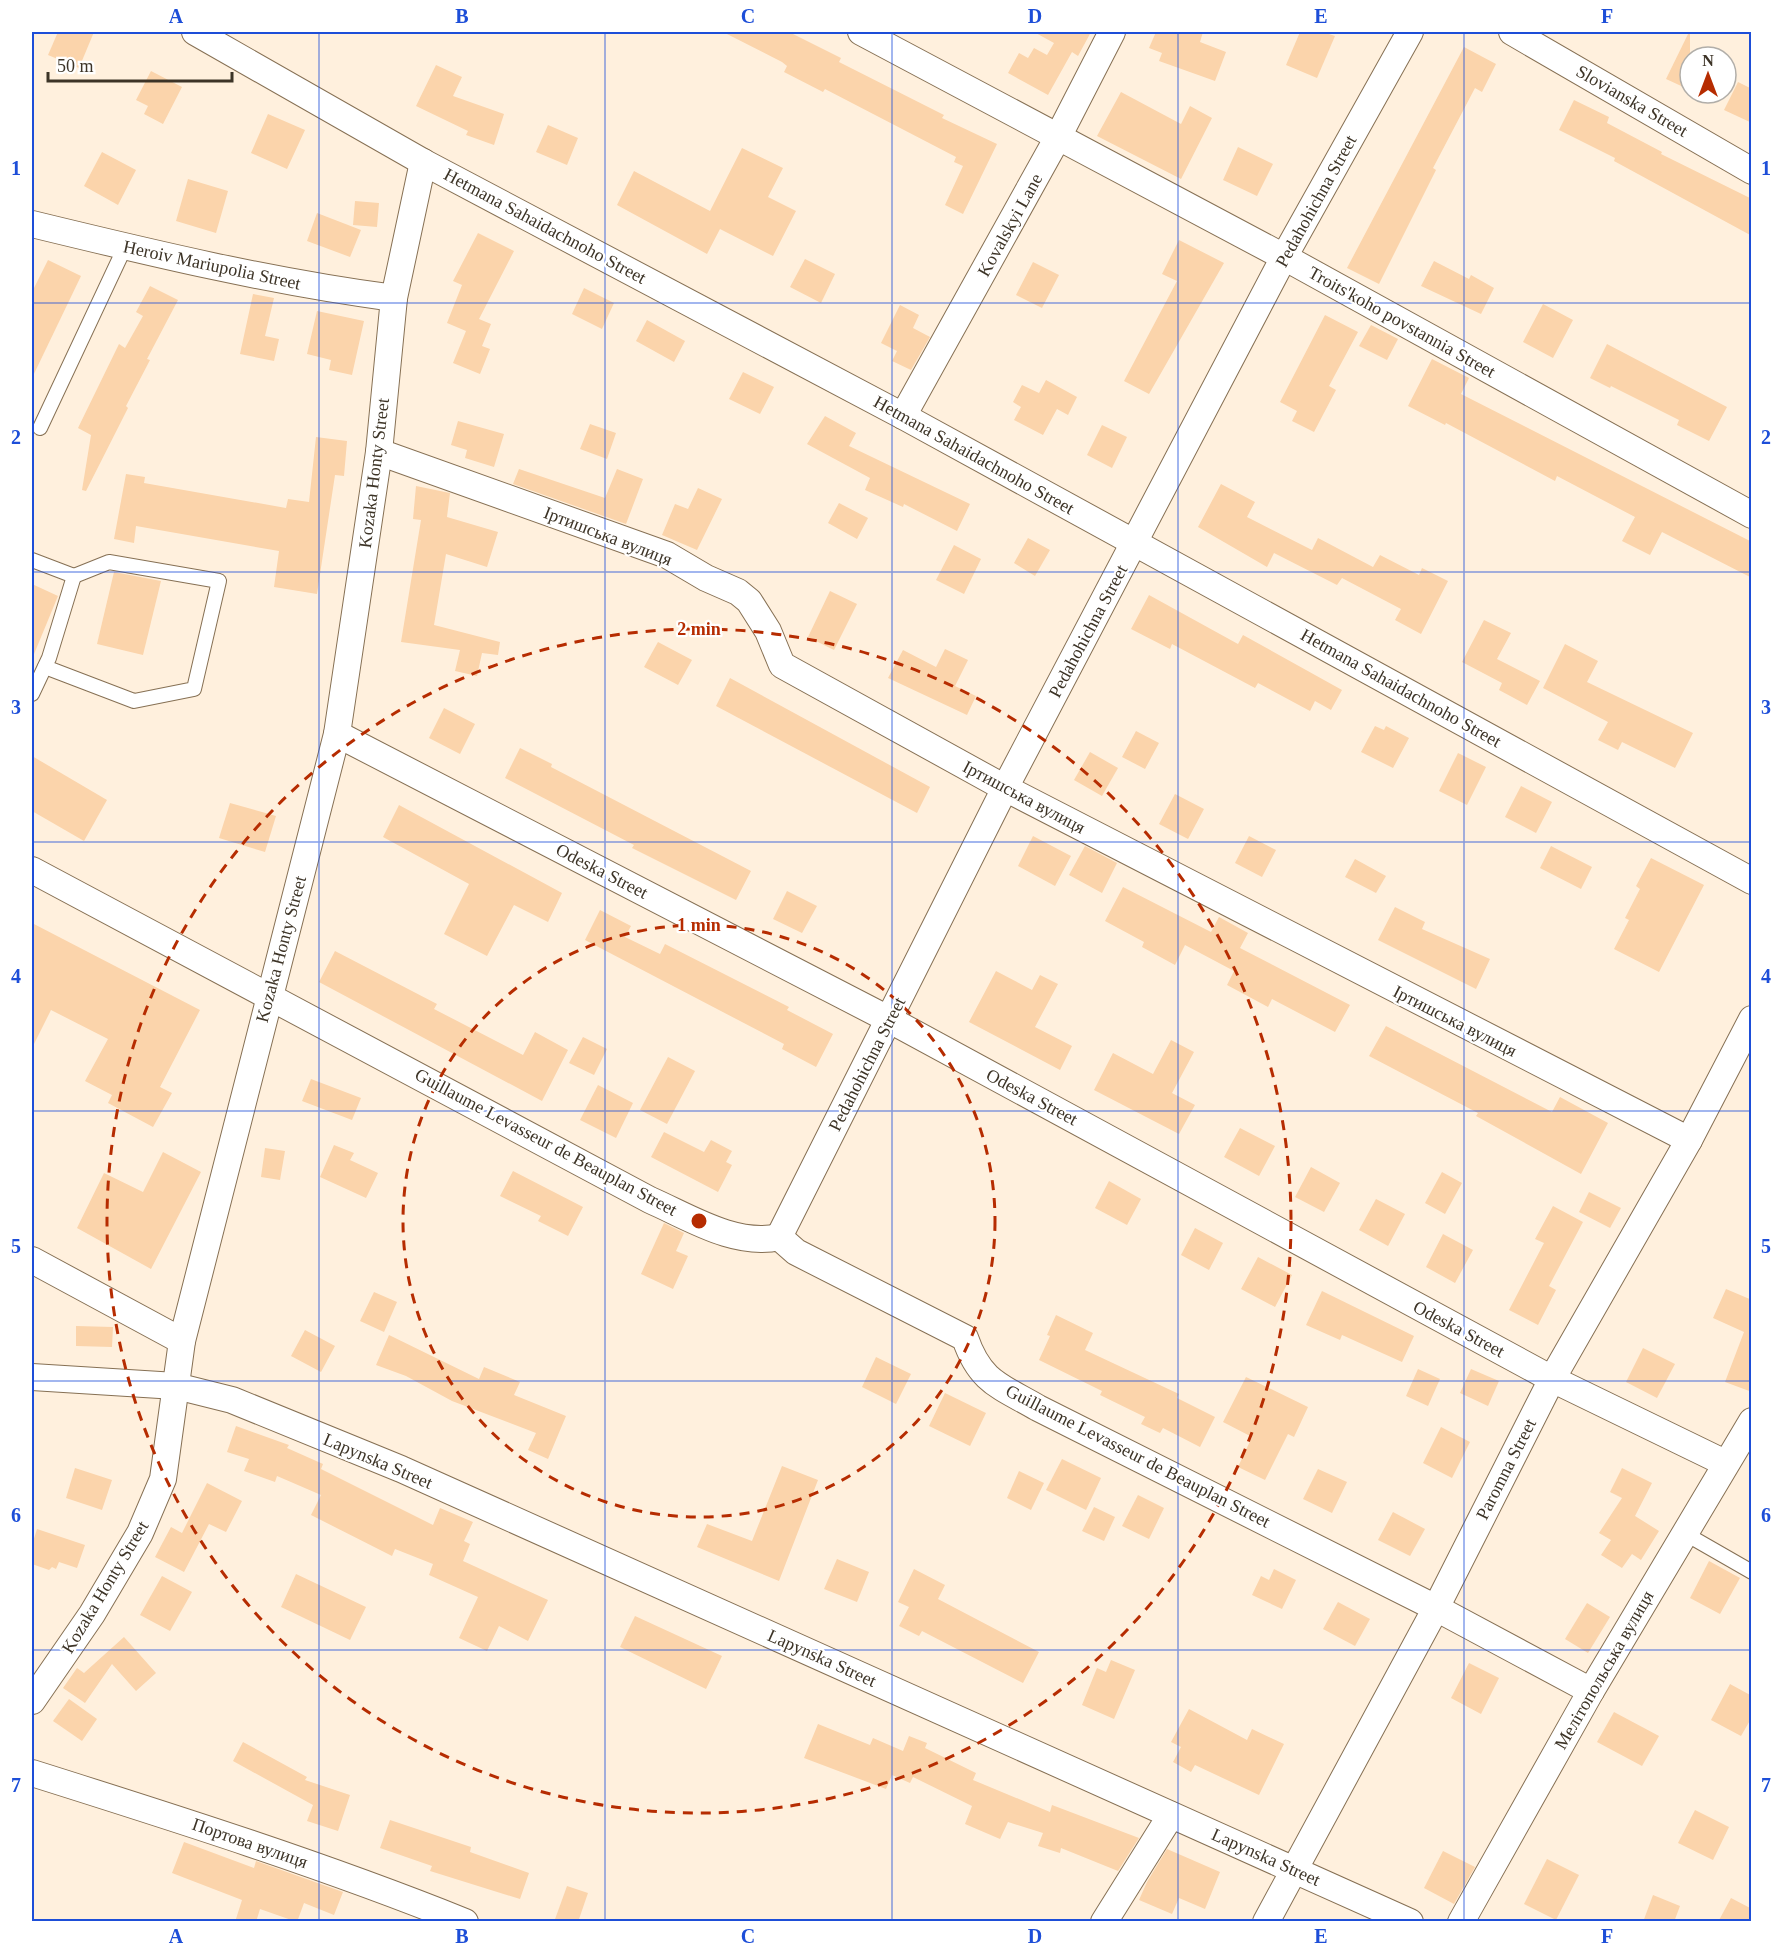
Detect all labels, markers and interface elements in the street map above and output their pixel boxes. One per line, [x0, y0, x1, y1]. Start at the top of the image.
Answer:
text: A [169, 5, 184, 27]
text: B [455, 5, 469, 27]
text: C [741, 5, 755, 27]
text: D [1028, 5, 1042, 27]
text: E [1314, 5, 1328, 27]
text: F [1601, 5, 1613, 27]
scale bar [48, 45, 232, 83]
north arrow [1678, 45, 1738, 105]
text: N [1702, 52, 1714, 69]
text: 50 m [57, 56, 94, 76]
street label: Slovianska Street [1573, 61, 1691, 141]
street label: Pedahohichna Street [1272, 132, 1360, 270]
text: 1 [11, 157, 21, 179]
text: 1 [1761, 157, 1771, 179]
street label: Hetmana Sahaidachnoho Street [441, 164, 649, 288]
street label: Kovalskyi Lane [974, 170, 1046, 280]
street label: Heroiv Mariupolia Street [121, 236, 303, 294]
street label: Troits'koho povstannia Street [1305, 262, 1499, 382]
street label: Hetmana Sahaidachnoho Street [870, 391, 1078, 519]
street label: Kozaka Honty Street [355, 397, 393, 549]
text: 2 [11, 426, 21, 448]
text: 2 [1761, 426, 1771, 448]
street label: Іртишська вулиця [541, 502, 675, 570]
street label: Pedahohichna Street [1045, 561, 1131, 701]
text: 2 min [677, 619, 721, 639]
street label: Hetmana Sahaidachnoho Street [1297, 624, 1505, 752]
text: 3 [11, 696, 21, 718]
text: 3 [1761, 696, 1771, 718]
street label: Іртишська вулиця [959, 756, 1089, 838]
street label: Odeska Street [553, 839, 651, 903]
street label: Kozaka Honty Street [252, 874, 310, 1024]
text: 1 min [677, 915, 721, 935]
text: 4 [11, 965, 21, 987]
text: 4 [1761, 965, 1771, 987]
street label: Іртишська вулиця [1390, 981, 1520, 1061]
street label: Pedahohichna Street [825, 994, 909, 1134]
street label: Guillaume Levasseur de Beauplan Street [412, 1064, 680, 1220]
street label: Odeska Street [983, 1065, 1081, 1129]
centre of rings [689, 1211, 709, 1231]
text: 5 [11, 1235, 21, 1257]
text: 5 [1761, 1235, 1771, 1257]
street label: Odeska Street [1410, 1297, 1508, 1361]
street label: Guillaume Levasseur de Beauplan Street [1003, 1380, 1273, 1532]
street label: Paromna Street [1472, 1415, 1540, 1523]
street label: Lapynska Street [320, 1429, 436, 1493]
text: 6 [11, 1504, 21, 1526]
text: 6 [1761, 1504, 1771, 1526]
street label: Kozaka Honty Street [58, 1517, 152, 1657]
street label: Мелітопольська вулиця [1550, 1587, 1658, 1753]
street label: Lapynska Street [765, 1625, 879, 1691]
text: 7 [11, 1774, 21, 1796]
text: 7 [1761, 1774, 1771, 1796]
street label: Портова вулиця [190, 1814, 310, 1872]
street label: Lapynska Street [1209, 1824, 1323, 1890]
text: A [169, 1925, 184, 1947]
text: B [455, 1925, 469, 1947]
text: C [741, 1925, 755, 1947]
text: D [1028, 1925, 1042, 1947]
text: E [1314, 1925, 1328, 1947]
text: F [1601, 1925, 1613, 1947]

